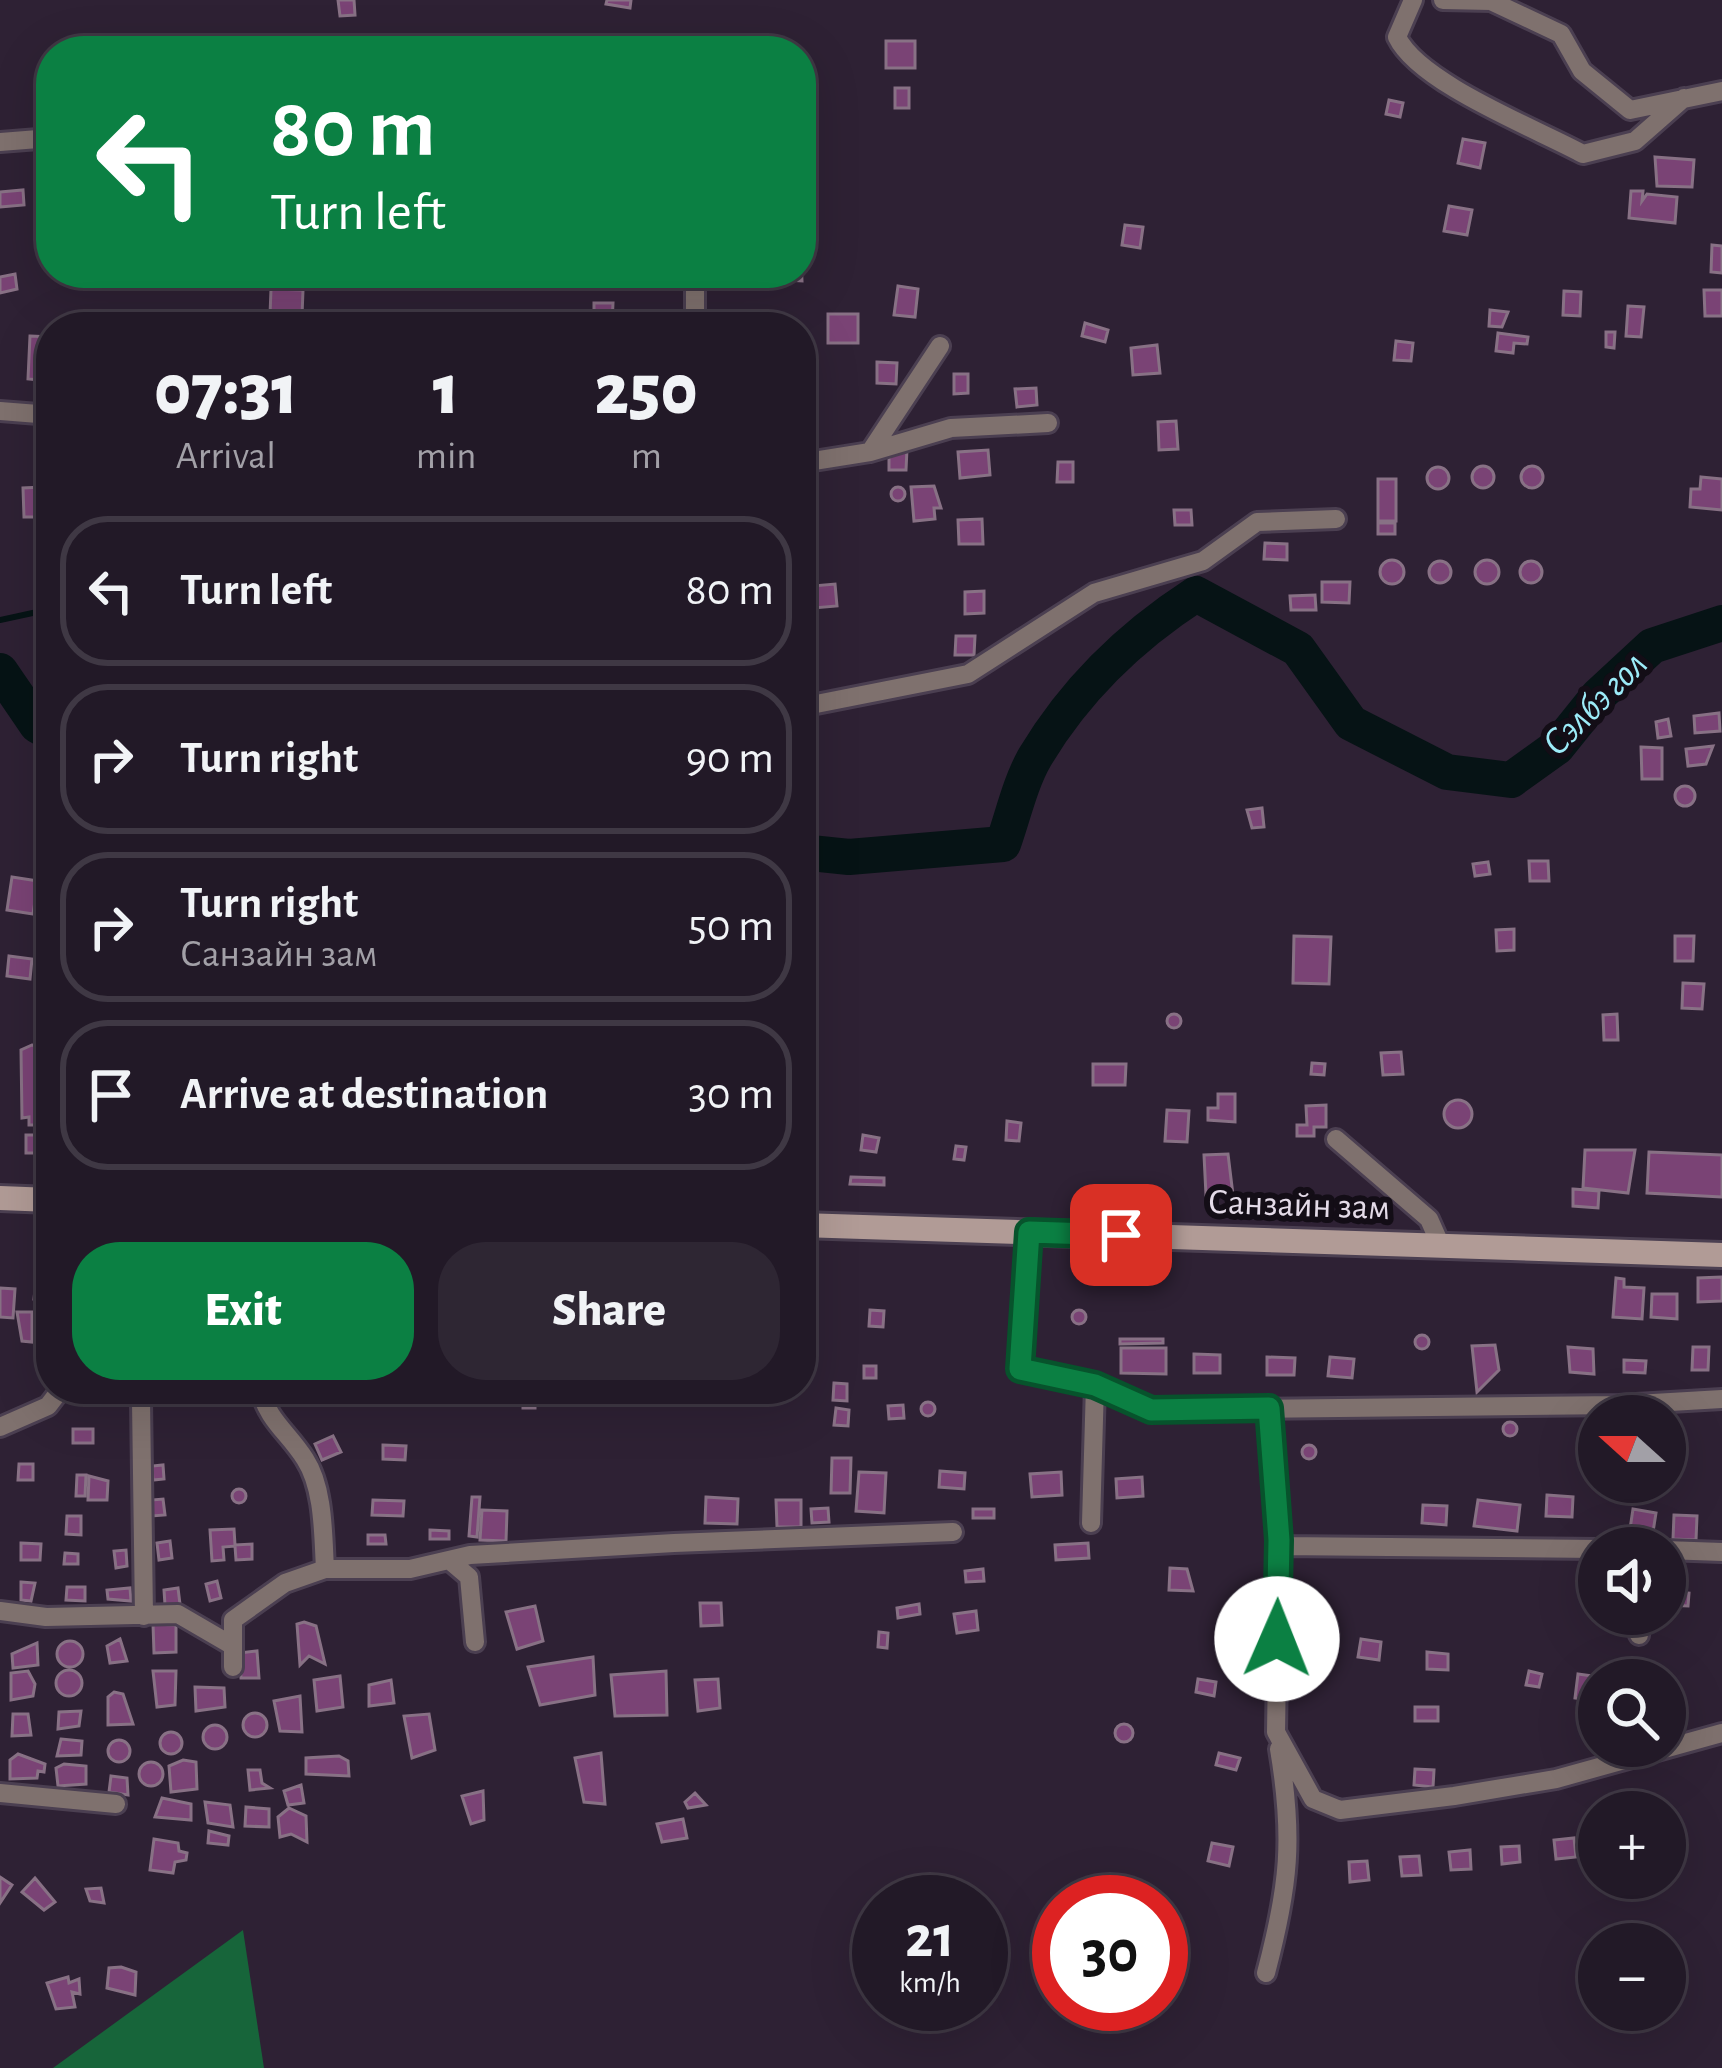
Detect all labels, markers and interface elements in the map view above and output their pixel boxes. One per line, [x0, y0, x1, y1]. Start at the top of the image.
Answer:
icon: left [72, 84, 228, 240]
text: 80 m [270, 88, 436, 172]
text: Turn left [270, 186, 446, 240]
text: 07:31 [154, 355, 298, 427]
text: 1 [433, 355, 459, 427]
text: 250 [595, 355, 698, 427]
text: Arrival [176, 437, 276, 476]
text: min [416, 437, 477, 476]
text: m [631, 437, 662, 476]
icon: left [78, 558, 144, 624]
text: Turn left [180, 568, 332, 613]
text: 80 m [685, 568, 774, 613]
water label: Сэлбэ гол [1535, 644, 1655, 764]
icon: right [78, 726, 144, 792]
text: Turn right [180, 736, 358, 781]
text: 90 m [686, 736, 774, 781]
text: Turn right [180, 881, 358, 926]
icon: right [78, 894, 144, 960]
text: 50 m [688, 904, 774, 949]
text: Санзайн зам [180, 935, 378, 974]
icon: arrive [78, 1062, 144, 1128]
text: Arrive at destination [180, 1072, 548, 1117]
text: 30 m [688, 1072, 774, 1117]
pin [1070, 1184, 1172, 1286]
street label: Санзайн зам [1207, 1184, 1391, 1226]
icon: arrive [1088, 1202, 1154, 1268]
button: Exit [72, 1242, 414, 1380]
button: Share [438, 1242, 780, 1380]
north arrow [1578, 1395, 1686, 1503]
map controls [1578, 1395, 1686, 2031]
button: sound [1578, 1527, 1686, 1635]
position arrow [1214, 1576, 1340, 1702]
button: search [1578, 1659, 1686, 1767]
button: + [1578, 1791, 1686, 1899]
speed limit sign: 30 [1032, 1875, 1188, 2031]
text: 21 [905, 1908, 955, 1968]
button: − [1578, 1923, 1686, 2031]
text: km/h [899, 1968, 961, 1998]

